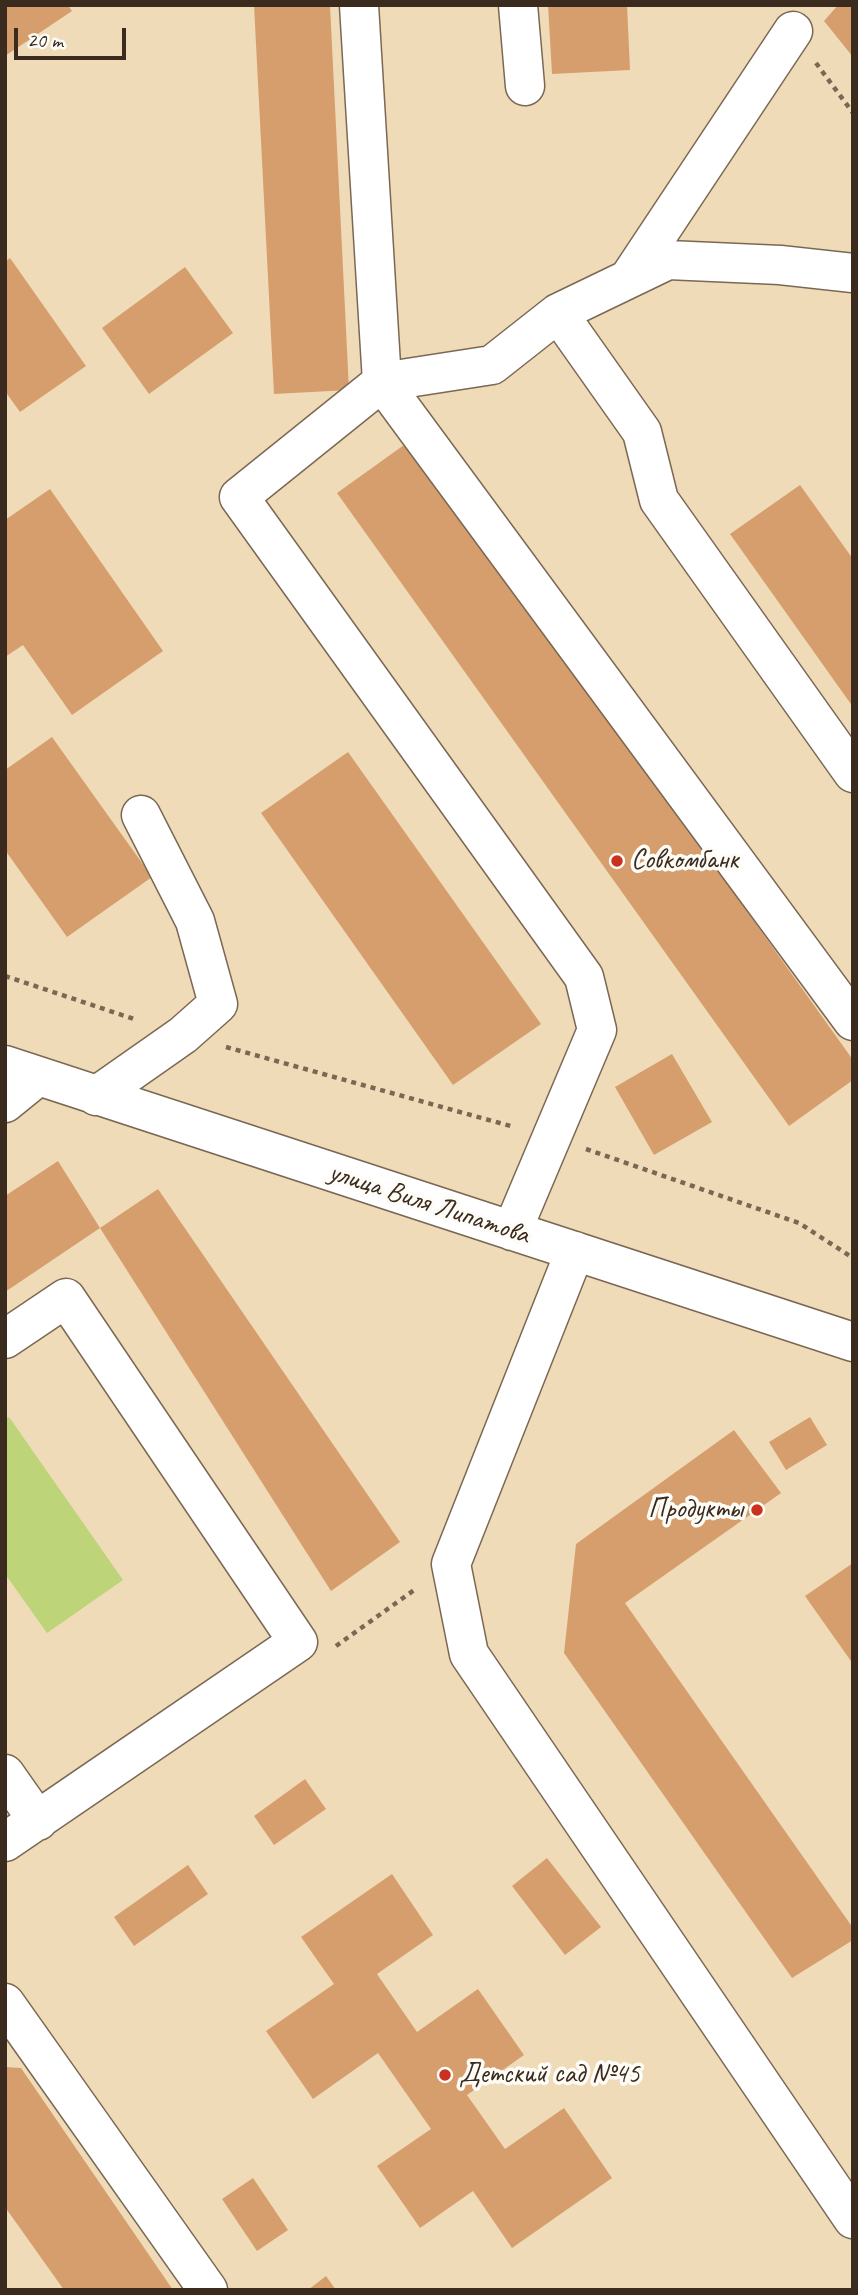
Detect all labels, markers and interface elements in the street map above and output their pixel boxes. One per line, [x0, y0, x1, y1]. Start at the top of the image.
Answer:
scale bar [18, 14, 130, 58]
text: 20 m [27, 27, 63, 53]
place label: Совкомбанк [631, 844, 739, 878]
marker: Совкомбанк [609, 853, 625, 869]
street label: улица Виля Липатова [325, 1156, 533, 1252]
place label: Продукты [648, 1493, 743, 1527]
marker: Продукты [749, 1502, 765, 1518]
place label: Детский сад №45 [459, 2058, 640, 2092]
marker: Детский сад №45 [437, 2067, 453, 2083]

